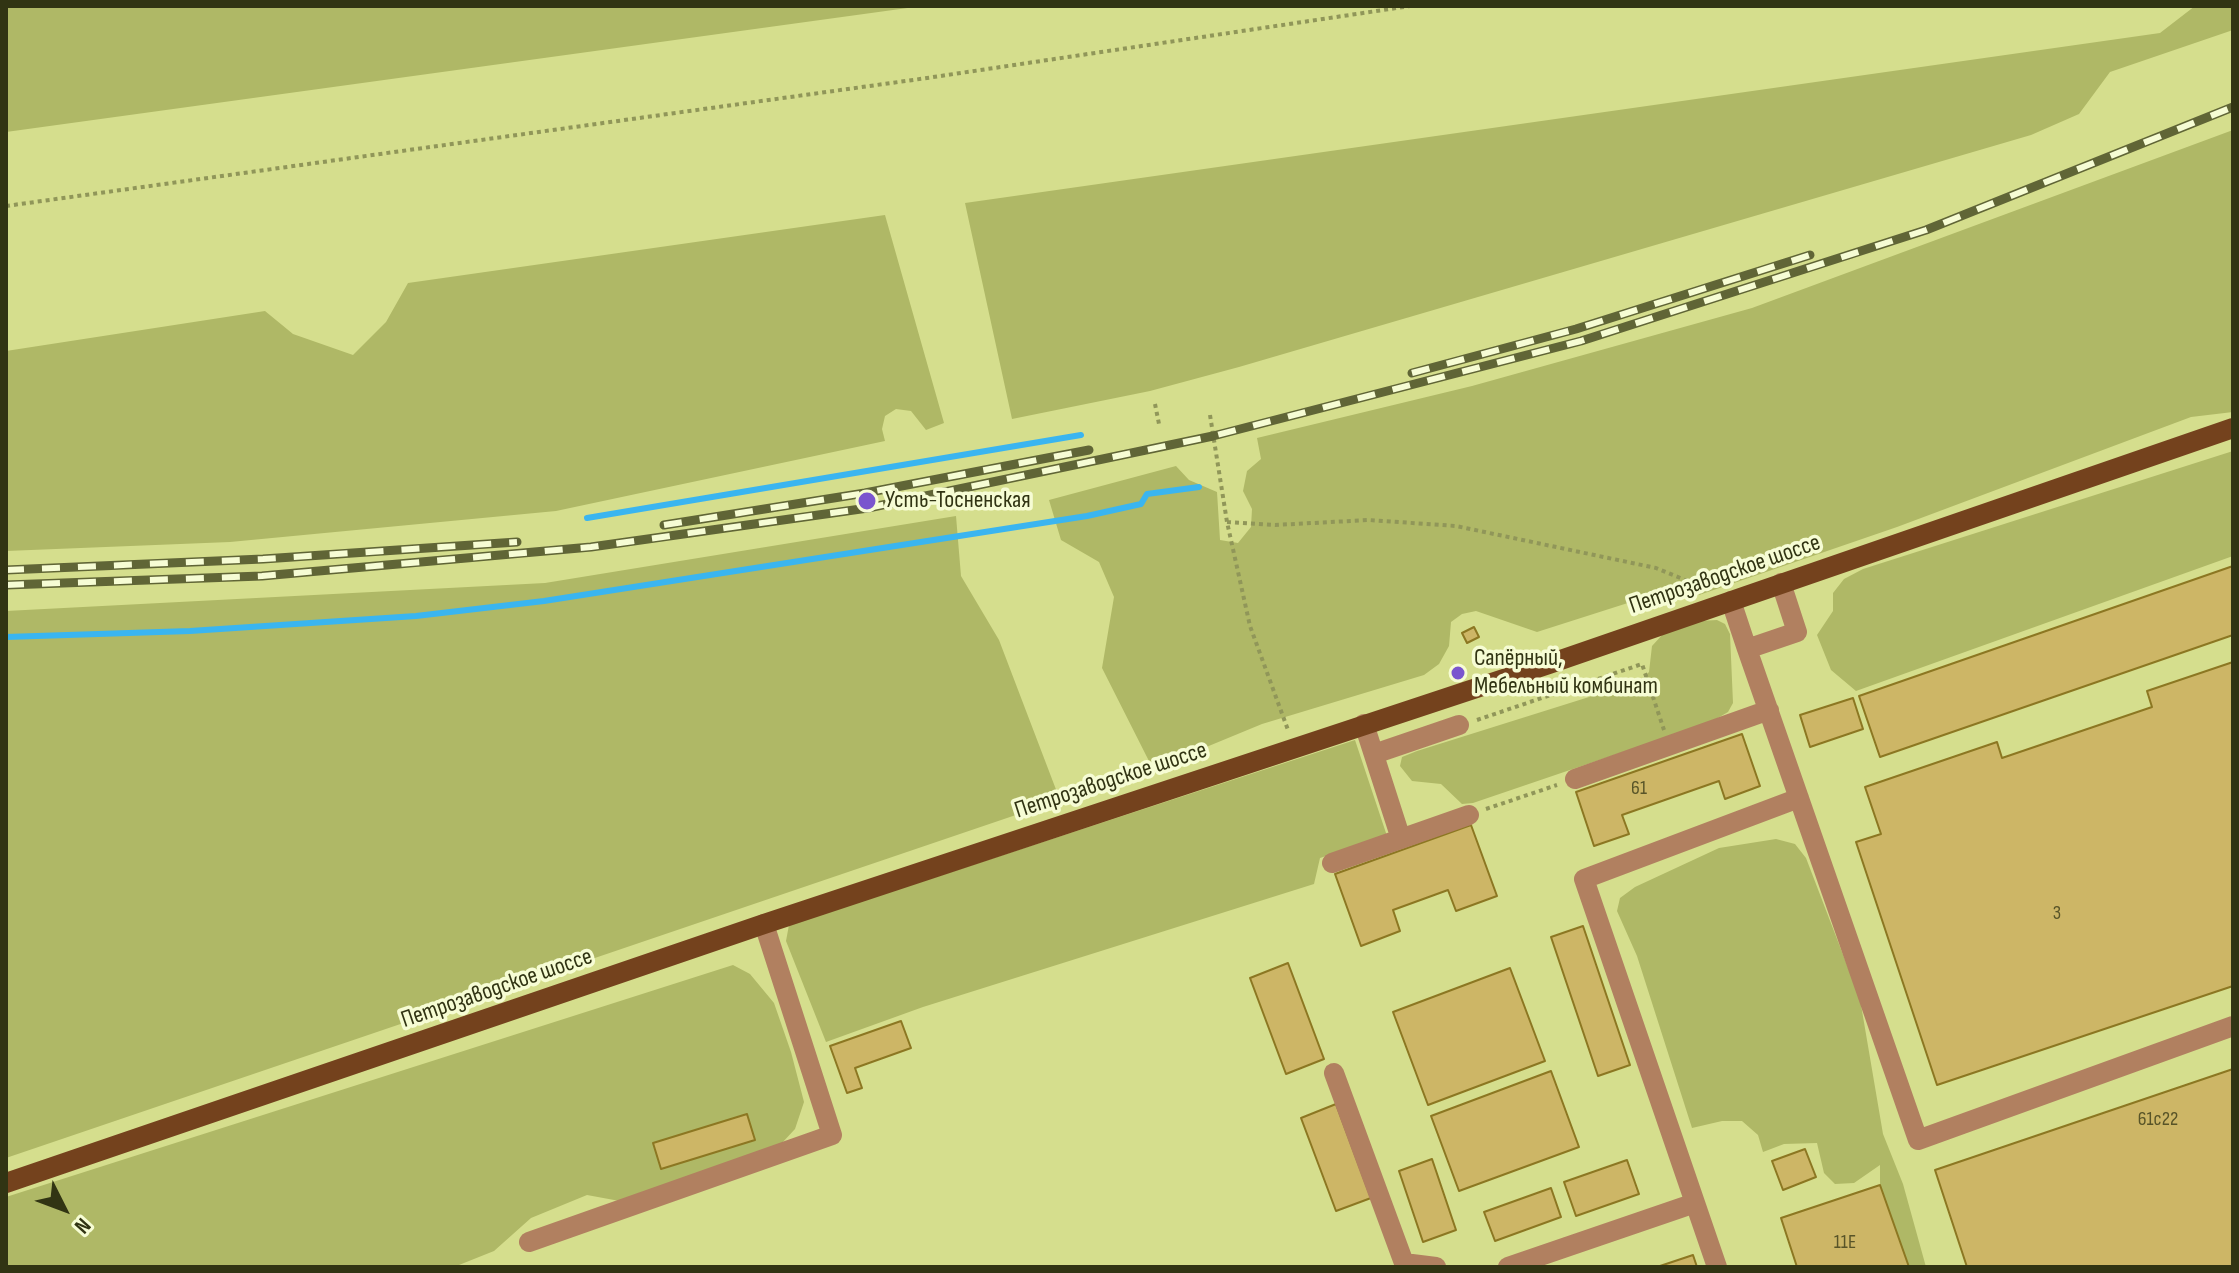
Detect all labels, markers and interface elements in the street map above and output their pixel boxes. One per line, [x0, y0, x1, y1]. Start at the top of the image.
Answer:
place label: Усть-Тосненская [885, 487, 1031, 515]
marker: Усть-Тосненская [856, 490, 878, 512]
street label: Петрозаводское шоссе [1626, 529, 1824, 621]
place label: Сапёрный, Мебельный комбинат [1474, 645, 1658, 701]
marker: Сапёрный, Мебельный комбинат [1449, 664, 1467, 682]
street label: Петрозаводское шоссе [1011, 736, 1211, 826]
house number: 61 [1631, 777, 1647, 801]
house number: 3 [2053, 902, 2061, 926]
street label: Петрозаводское шоссе [398, 943, 596, 1035]
house number: 61с22 [2138, 1108, 2178, 1132]
north arrow [24, 1169, 104, 1249]
text: N [68, 1212, 96, 1239]
house number: 11Е [1834, 1231, 1856, 1255]

